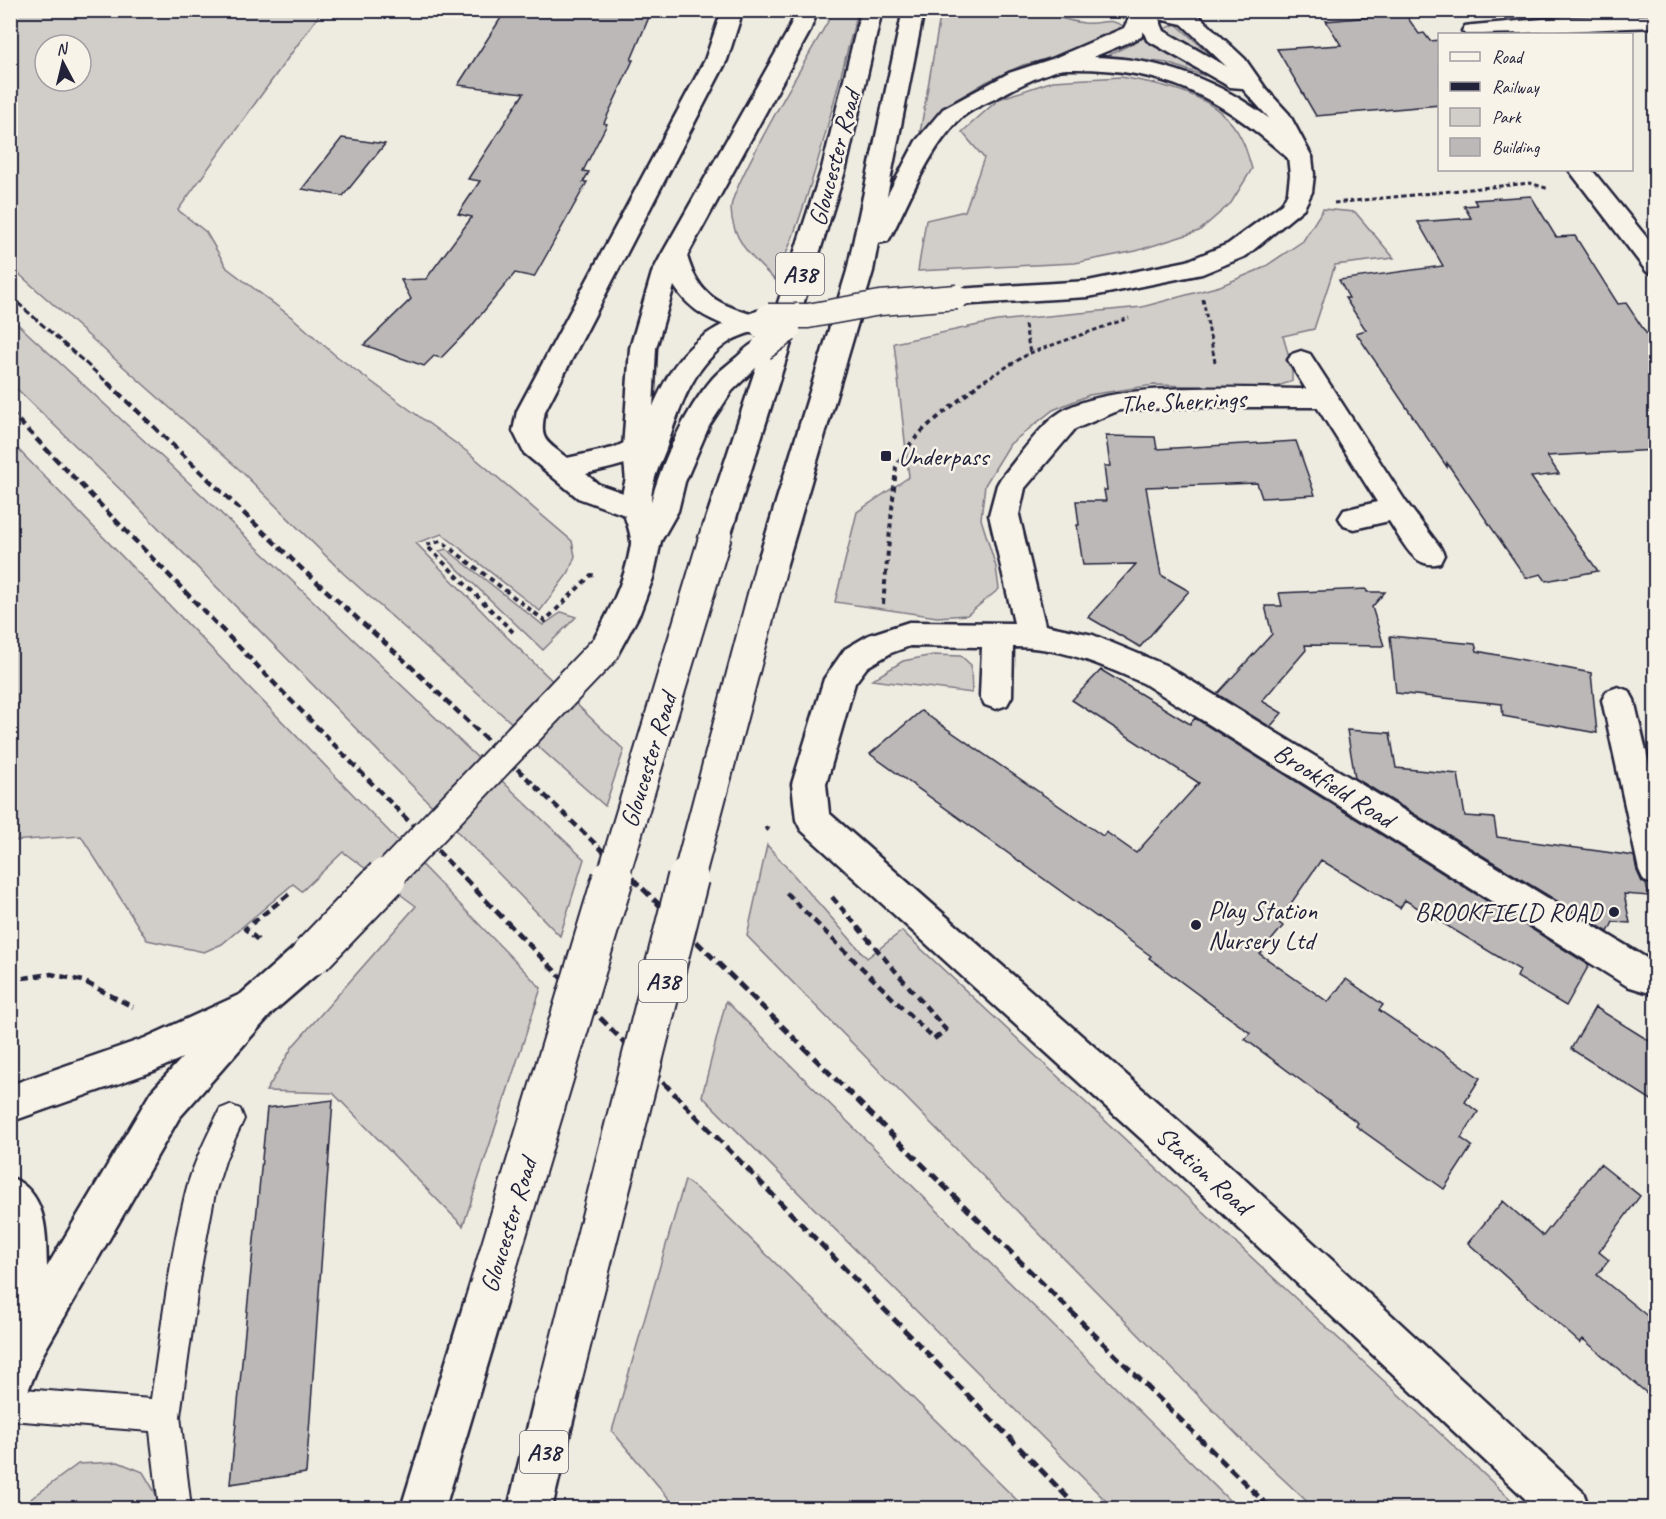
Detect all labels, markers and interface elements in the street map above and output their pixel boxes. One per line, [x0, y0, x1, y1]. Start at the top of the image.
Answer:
north arrow [33, 33, 93, 93]
legend [1438, 33, 1633, 171]
text: N [55, 38, 70, 60]
text: Road [1492, 46, 1525, 68]
text: Railway [1492, 76, 1540, 98]
street label: Gloucester Road [801, 83, 869, 230]
text: Park [1492, 106, 1522, 128]
text: Building [1492, 136, 1541, 158]
road number: A38 [776, 253, 824, 295]
street label: The Sherrings [1119, 382, 1249, 421]
place label: Underpass [898, 440, 990, 473]
marker: Underpass [879, 449, 893, 463]
street label: Gloucester Road [612, 685, 686, 831]
street label: Brookfield Road [1268, 736, 1403, 837]
place label: Play Station Nursery Ltd [1208, 894, 1318, 957]
place label: BROOKFIELD ROAD [1415, 896, 1604, 929]
marker: BROOKFIELD ROAD [1607, 905, 1621, 919]
marker: Play Station Nursery Ltd [1189, 918, 1203, 932]
road number: A38 [639, 960, 687, 1002]
street label: Station Road [1149, 1119, 1261, 1224]
street label: Gloucester Road [472, 1150, 546, 1296]
road number: A38 [520, 1431, 568, 1473]

